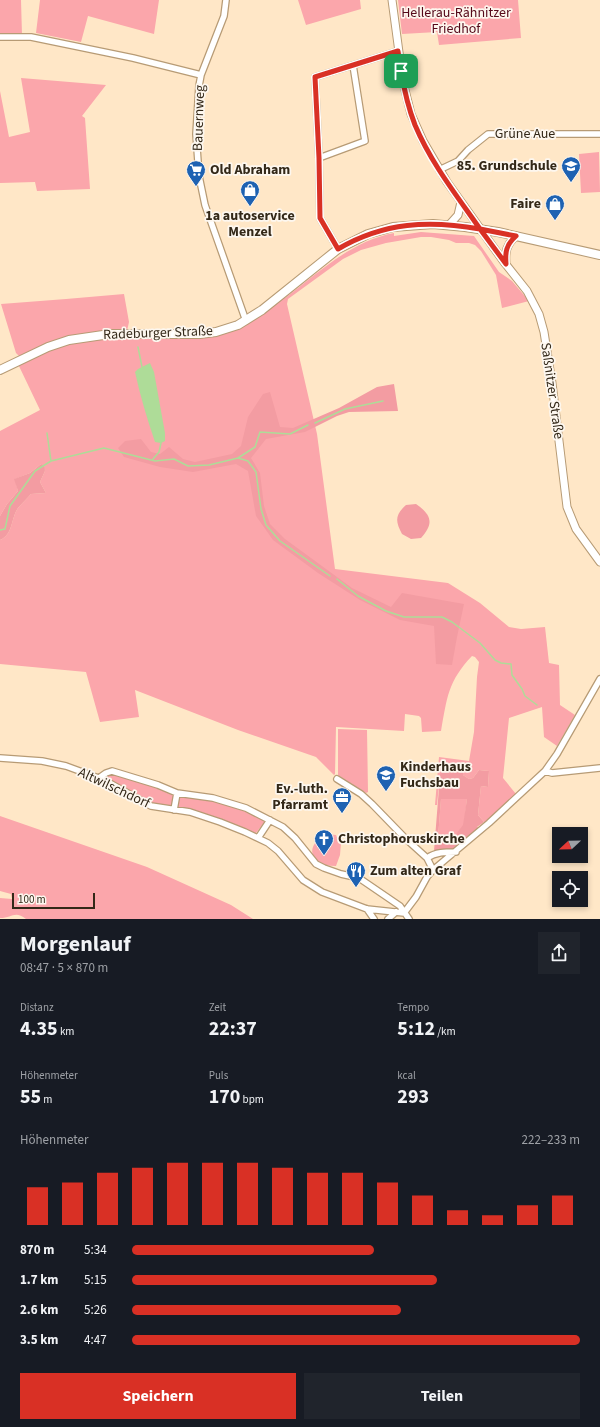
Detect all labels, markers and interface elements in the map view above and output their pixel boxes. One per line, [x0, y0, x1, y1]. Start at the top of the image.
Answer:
park label: Hellerau-Rähnitzer Friedhof [401, 3, 511, 39]
pin [384, 54, 418, 88]
icon: arrive [390, 60, 412, 82]
street label: Bauernweg [188, 85, 210, 151]
street label: Grüne Aue [495, 124, 555, 144]
school or university icon: 85. Grundschule [560, 155, 582, 183]
place label: 85. Grundschule [457, 156, 557, 176]
supermarket icon: Old Abraham [185, 159, 207, 187]
place label: Old Abraham [210, 160, 290, 180]
shop icon: 1a autoservice Menzel [239, 179, 261, 207]
shop icon: Faire [544, 193, 566, 221]
place label: Faire [510, 194, 541, 214]
place label: 1a autoservice Menzel [205, 206, 295, 242]
street label: Radeburger Straße [103, 321, 213, 345]
street label: Saßnitzer Straße [535, 341, 569, 441]
place label: Kinderhaus Fuchsbau [400, 757, 471, 793]
street label: Altwilschdorf [75, 763, 154, 814]
school or university icon: Kinderhaus Fuchsbau [375, 764, 397, 792]
place label: Ev.-luth. Pfarramt [272, 779, 329, 815]
office icon: Ev.-luth. Pfarramt [331, 786, 353, 814]
north arrow [552, 827, 588, 863]
map controls [552, 827, 588, 907]
church icon: Christophoruskirche [313, 828, 335, 856]
place label: Christophoruskirche [338, 829, 465, 849]
restaurant icon: Zum alten Graf [345, 860, 367, 888]
place label: Zum alten Graf [370, 861, 462, 881]
button: locate [552, 871, 588, 907]
scale bar [12, 891, 95, 910]
text: 100 m [18, 892, 46, 907]
text: Morgenlauf [20, 928, 131, 960]
button: share [538, 932, 580, 974]
text: 08:47 · 5 × 870 m [20, 959, 108, 977]
text: Distanz [20, 1000, 54, 1015]
text: Zeit [209, 1000, 226, 1015]
text: Tempo [397, 1000, 429, 1015]
text: 4.35 [20, 1015, 58, 1043]
text: 22:37 [209, 1015, 257, 1043]
text: 5:12 [397, 1015, 435, 1043]
text: km [58, 1024, 74, 1039]
text: /km [435, 1024, 456, 1039]
text: Höhenmeter [20, 1068, 78, 1083]
text: Puls [209, 1068, 228, 1083]
text: kcal [397, 1068, 416, 1083]
text: 55 [20, 1083, 41, 1111]
text: 170 [209, 1083, 240, 1111]
text: 293 [397, 1083, 429, 1111]
text: m [41, 1092, 52, 1107]
text: bpm [240, 1092, 264, 1107]
text: Höhenmeter [20, 1131, 88, 1149]
text: 222–233 m [522, 1131, 580, 1149]
text: 870 m [20, 1241, 54, 1259]
text: 5:34 [84, 1241, 107, 1259]
text: 1.7 km [20, 1271, 59, 1289]
text: 5:15 [84, 1271, 107, 1289]
text: 2.6 km [20, 1301, 59, 1319]
text: 5:26 [84, 1301, 107, 1319]
text: 3.5 km [20, 1331, 59, 1349]
text: 4:47 [84, 1331, 107, 1349]
button: Speichern [20, 1373, 296, 1419]
button: Teilen [304, 1373, 580, 1419]

